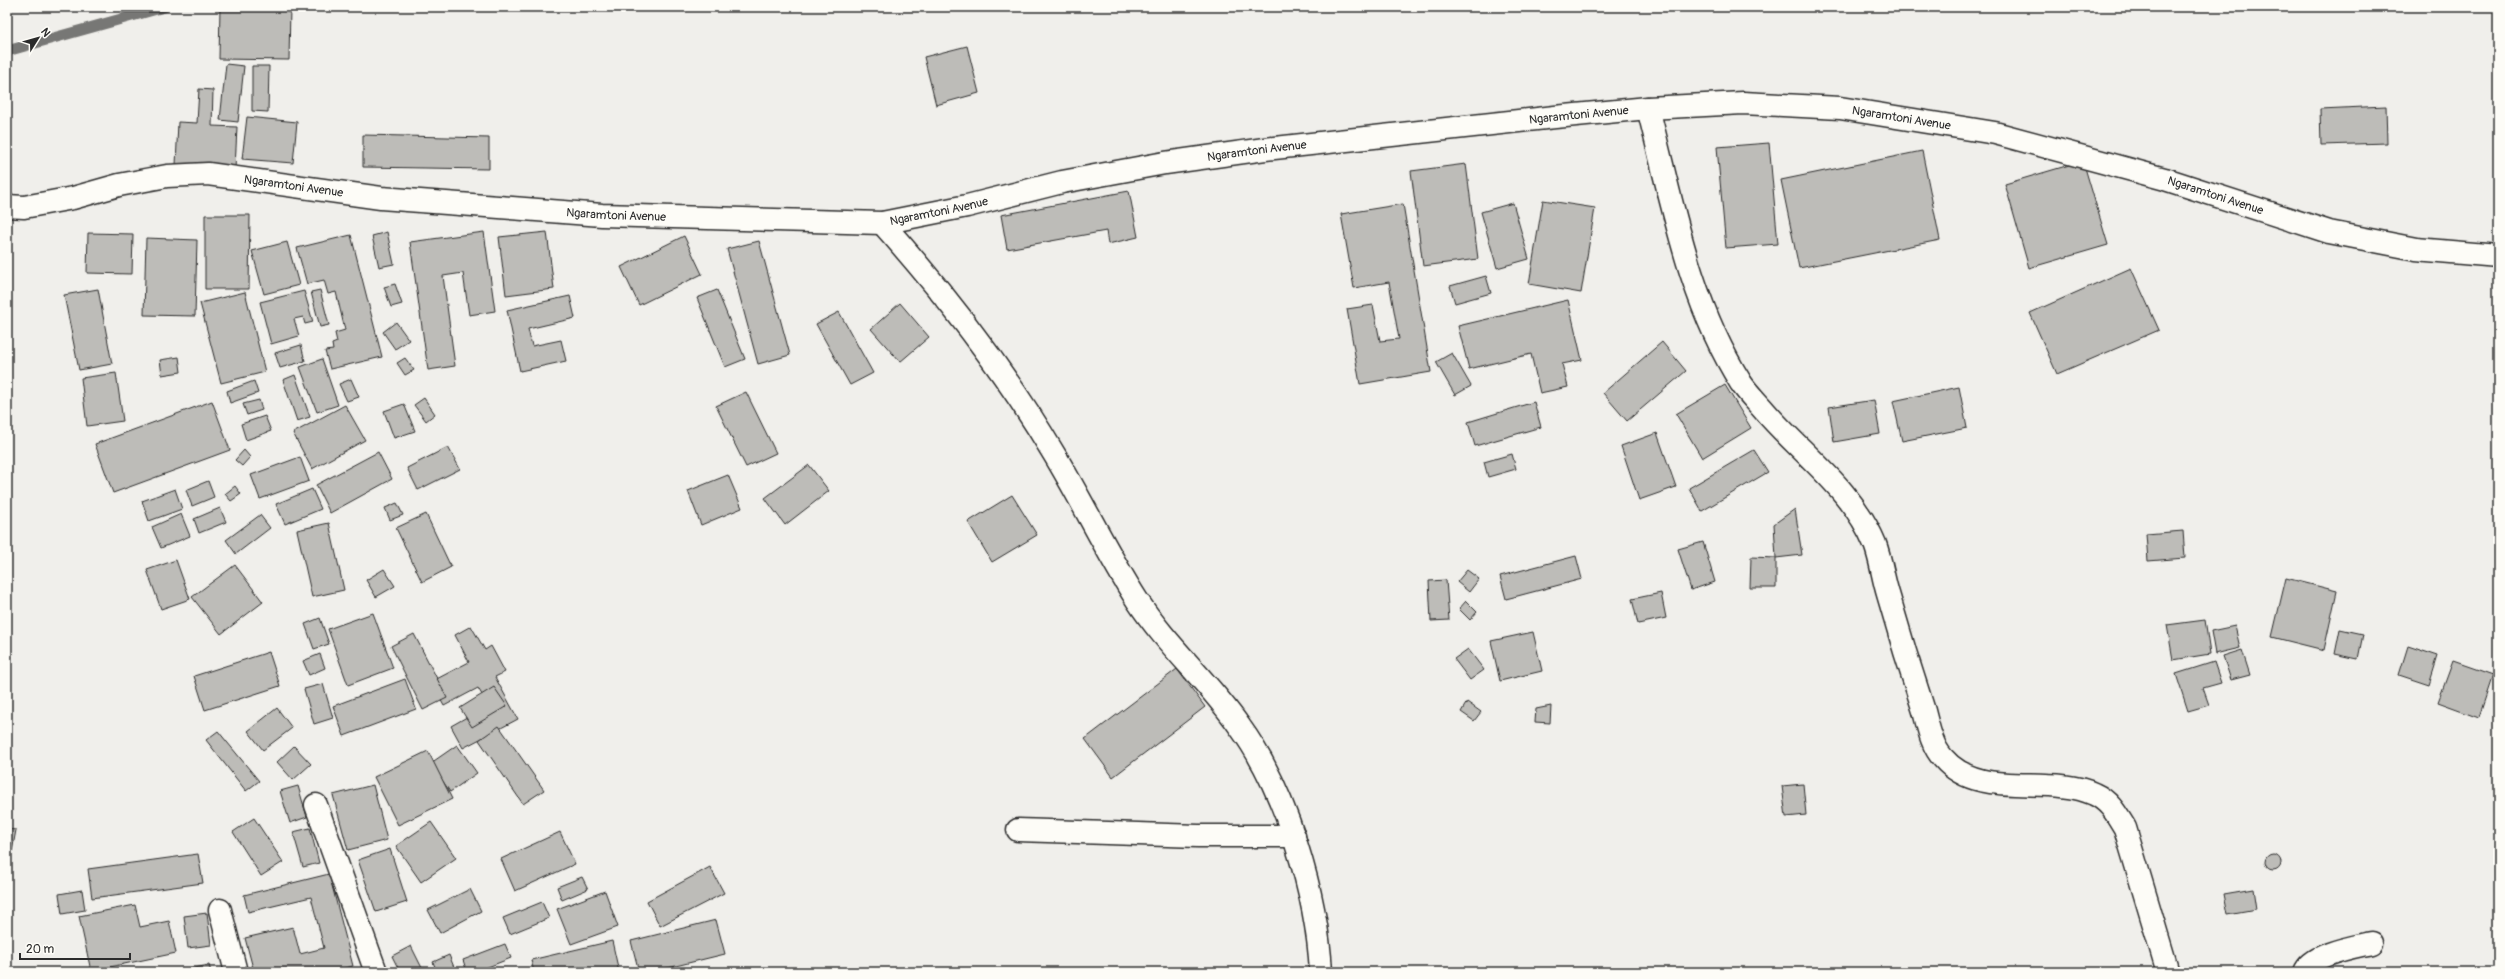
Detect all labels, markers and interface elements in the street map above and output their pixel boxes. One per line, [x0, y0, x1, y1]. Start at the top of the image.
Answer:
north arrow [18, 18, 58, 58]
text: N [38, 25, 53, 40]
street label: Ngaramtoni Avenue [1528, 102, 1629, 127]
street label: Ngaramtoni Avenue [1851, 103, 1952, 133]
street label: Ngaramtoni Avenue [1206, 137, 1307, 165]
street label: Ngaramtoni Avenue [243, 172, 344, 200]
street label: Ngaramtoni Avenue [2166, 173, 2265, 218]
street label: Ngaramtoni Avenue [888, 193, 990, 229]
street label: Ngaramtoni Avenue [566, 205, 666, 224]
scale bar [20, 935, 130, 961]
text: 20 m [26, 942, 55, 957]

